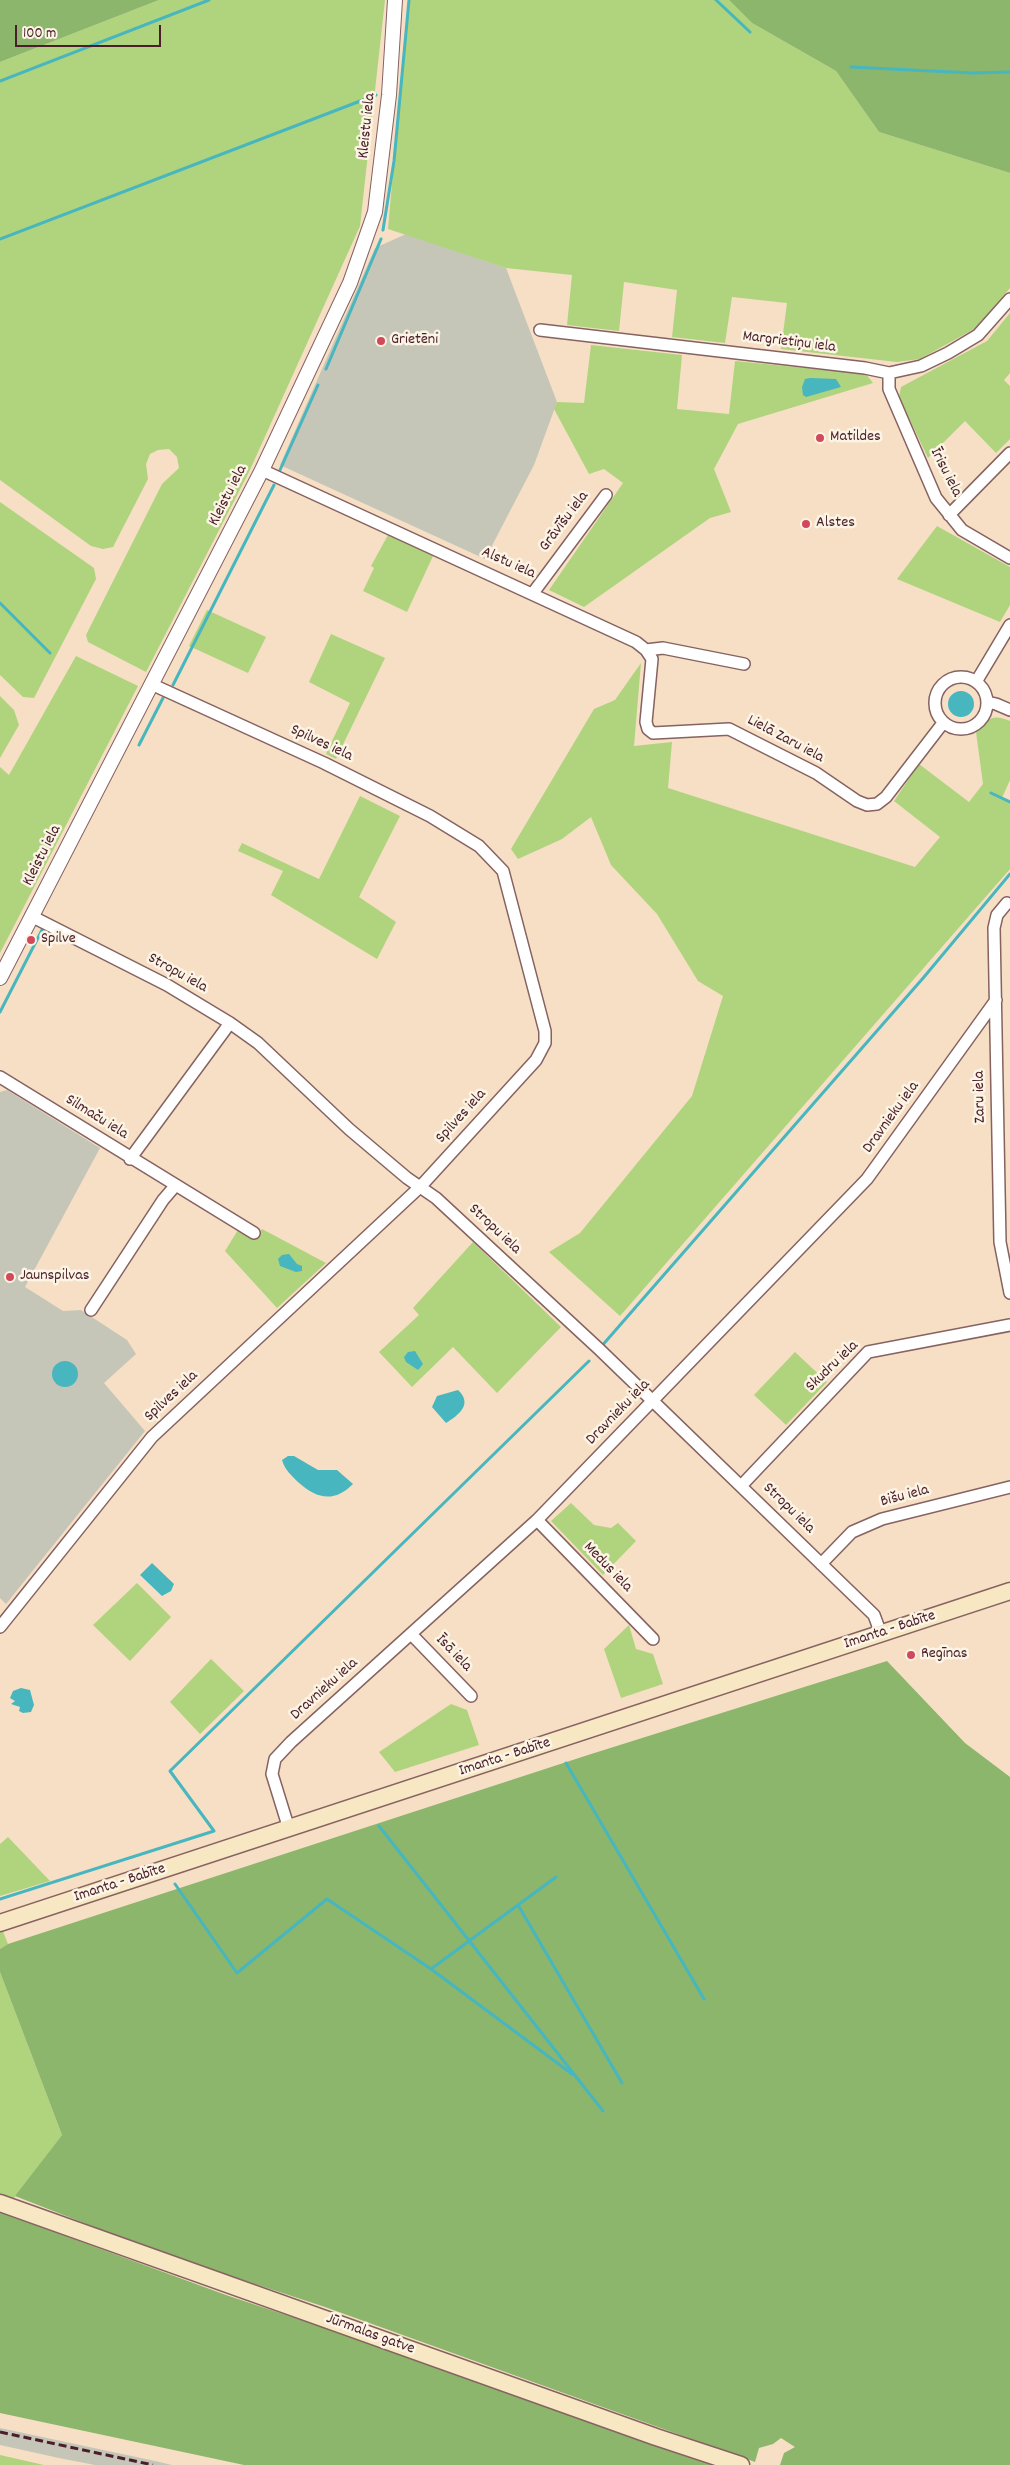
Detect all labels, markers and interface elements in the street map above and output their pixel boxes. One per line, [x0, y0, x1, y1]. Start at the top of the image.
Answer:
scale bar [18, 15, 164, 47]
text: 100 m [23, 23, 56, 45]
street label: Kleistu iela [355, 92, 381, 160]
street label: Margrietiņu iela [741, 328, 837, 358]
place label: Grietēni [391, 331, 438, 351]
marker: Grietēni [375, 335, 387, 347]
place label: Matildes [830, 428, 881, 448]
marker: Matildes [814, 432, 826, 444]
street label: Īrisu iela [925, 446, 965, 500]
street label: Kleistu iela [206, 462, 252, 530]
street label: Grāvīšu iela [536, 488, 594, 556]
place label: Alstes [816, 514, 855, 534]
marker: Alstes [800, 518, 812, 530]
street label: Alstu iela [478, 544, 538, 584]
street label: Lielā Zaru iela [743, 712, 827, 768]
street label: Spilves iela [287, 721, 355, 767]
street label: Kleistu iela [20, 822, 66, 890]
place label: Spilve [41, 930, 76, 950]
marker: Spilve [25, 934, 37, 946]
street label: Stropu iela [144, 950, 210, 998]
street label: Zaru iela [971, 1071, 991, 1123]
street label: Dravnieku iela [860, 1078, 924, 1158]
street label: Spilves iela [433, 1086, 491, 1148]
street label: Silmaču iela [61, 1091, 131, 1145]
street label: Stropu iela [464, 1201, 524, 1259]
place label: Jaunspilvas [20, 1267, 89, 1287]
marker: Jaunspilvas [4, 1271, 16, 1283]
street label: Skudru iela [803, 1337, 863, 1397]
street label: Spilves iela [141, 1367, 203, 1427]
street label: Dravnieku iela [583, 1376, 655, 1450]
street label: Stropu iela [758, 1479, 818, 1539]
street label: Bišu iela [879, 1481, 931, 1513]
street label: Medus iela [578, 1539, 636, 1597]
street label: Imanta - Babīte [842, 1607, 938, 1655]
street label: Īsā iela [431, 1631, 475, 1677]
place label: Regīnas [921, 1645, 967, 1665]
marker: Regīnas [905, 1649, 917, 1661]
street label: Dravnieku iela [287, 1655, 363, 1725]
street label: Imanta - Babīte [457, 1734, 553, 1782]
street label: Imanta - Babīte [72, 1860, 168, 1908]
street label: Jūrmalas gatve [323, 2310, 417, 2360]

